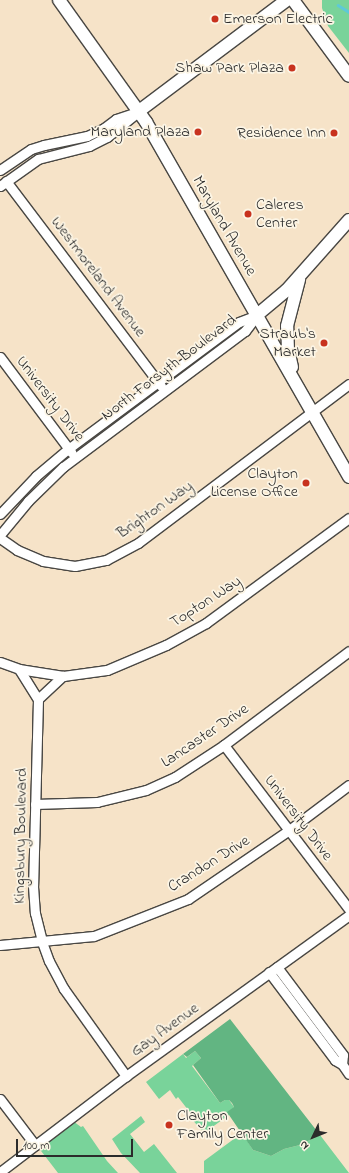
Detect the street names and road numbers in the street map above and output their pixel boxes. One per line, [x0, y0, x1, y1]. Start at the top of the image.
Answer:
street label: Maryland Avenue [188, 173, 260, 279]
street label: Westmoreland Avenue [46, 213, 150, 341]
street label: North Forsyth Boulevard [98, 311, 240, 425]
street label: University Drive [12, 352, 88, 446]
street label: Brighton Way [113, 477, 197, 543]
street label: Topton Way [167, 572, 245, 632]
street label: Lancaster Drive [158, 700, 252, 772]
street label: Kingsbury Boulevard [10, 768, 32, 904]
street label: University Drive [260, 771, 336, 865]
street label: Crandon Drive [165, 831, 253, 897]
street label: Gay Avenue [127, 999, 203, 1061]

